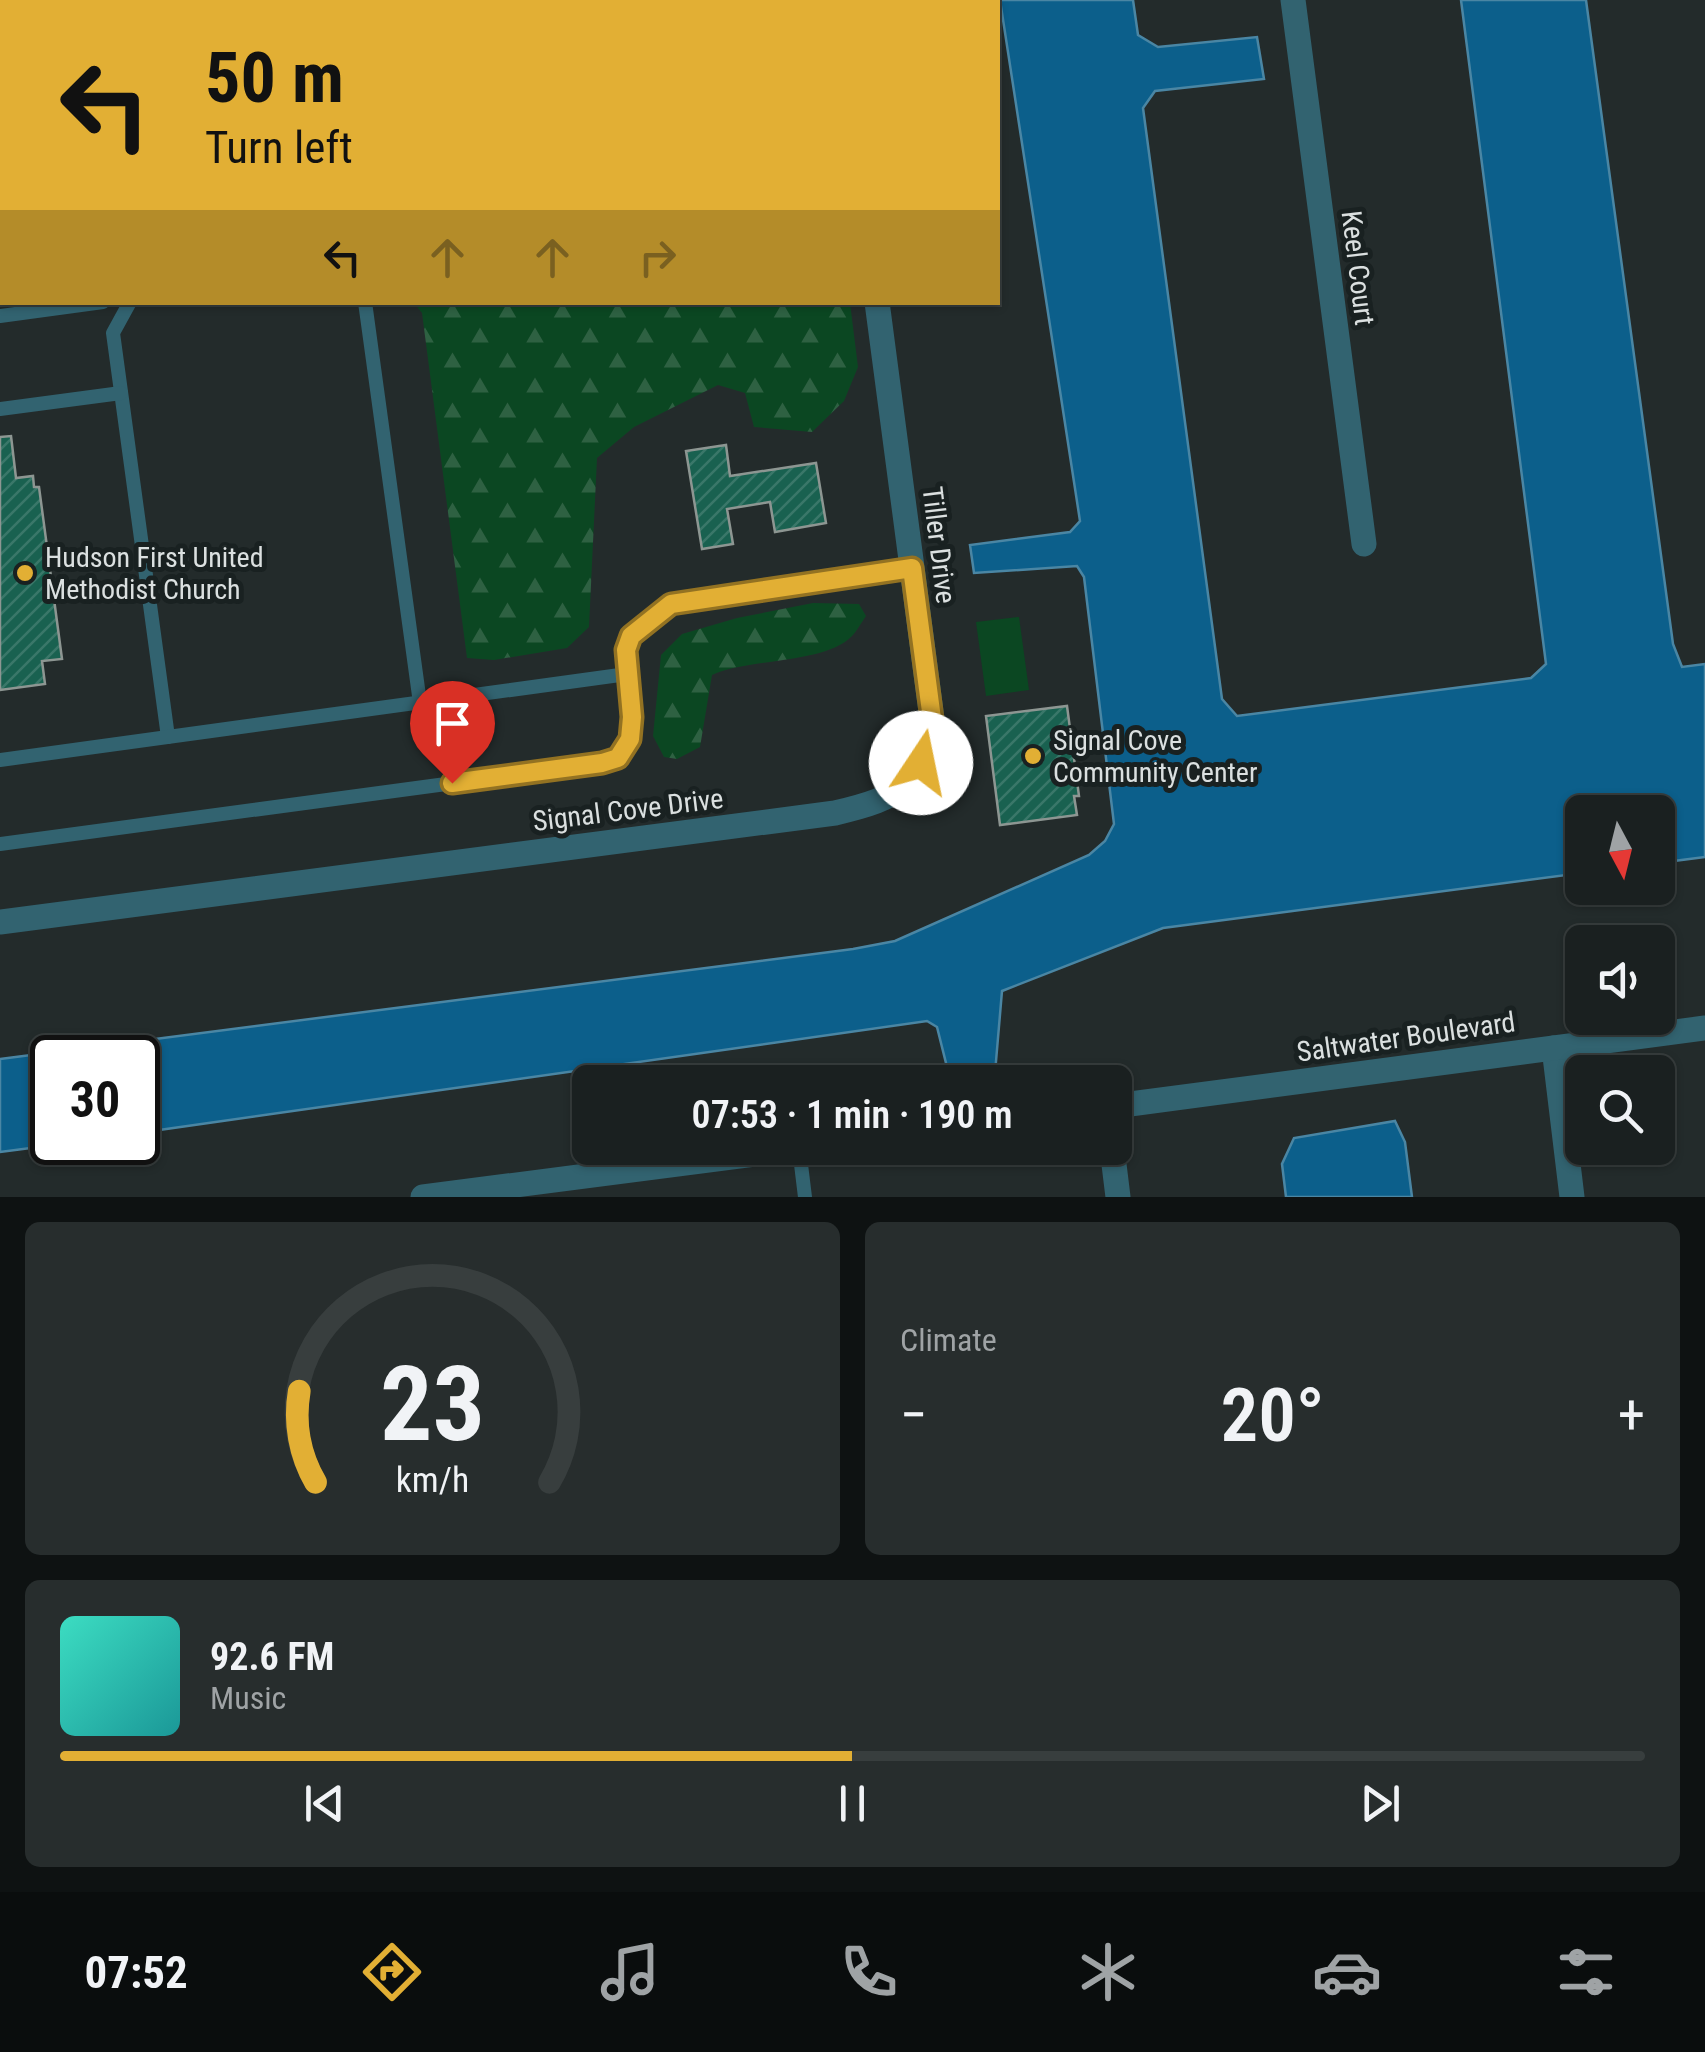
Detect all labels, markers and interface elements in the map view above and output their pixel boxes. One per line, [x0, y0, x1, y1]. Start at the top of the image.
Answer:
text: 50 m [205, 37, 344, 119]
icon: left [40, 40, 170, 170]
text: Turn left [205, 121, 353, 174]
street label: Keel Court [1335, 209, 1381, 327]
icon: left [315, 230, 370, 285]
icon: ahead [420, 230, 475, 285]
icon: ahead [525, 230, 580, 285]
icon: right [630, 230, 685, 285]
street label: Tiller Drive [915, 485, 963, 605]
place label: Hudson First United Methodist Church [45, 541, 264, 606]
marker: Hudson First United Methodist Church [14, 562, 36, 584]
pin [410, 681, 495, 784]
icon: arrive [425, 696, 480, 751]
position arrow [869, 711, 973, 815]
place label: Signal Cove Community Center [1053, 724, 1258, 789]
marker: Signal Cove Community Center [1022, 745, 1044, 767]
street label: Signal Cove Drive [531, 782, 725, 838]
north arrow [1565, 795, 1675, 905]
map controls [1565, 795, 1675, 1165]
button: sound [1565, 925, 1675, 1035]
street label: Saltwater Boulevard [1295, 1005, 1517, 1069]
speed limit sign: 30 [30, 1035, 160, 1165]
button: search [1565, 1055, 1675, 1165]
text: 07:53 · 1 min · 190 m [692, 1093, 1012, 1137]
text: Climate [900, 1321, 997, 1359]
text: 23 [380, 1344, 485, 1465]
text: 20° [1220, 1371, 1325, 1459]
text: − [900, 1383, 928, 1447]
text: + [1618, 1383, 1645, 1447]
text: km/h [396, 1459, 469, 1501]
text: 92.6 FM [210, 1635, 334, 1679]
text: Music [210, 1679, 286, 1717]
icon: previous [297, 1776, 352, 1831]
icon: pause [825, 1776, 880, 1831]
icon: next [1353, 1776, 1408, 1831]
icon: directions [357, 1937, 427, 2007]
icon: music [595, 1937, 665, 2007]
icon: phone [834, 1937, 904, 2007]
icon: climate [1073, 1937, 1143, 2007]
icon: car [1312, 1937, 1382, 2007]
icon: filters [1551, 1937, 1621, 2007]
text: 07:52 [84, 1946, 188, 1999]

